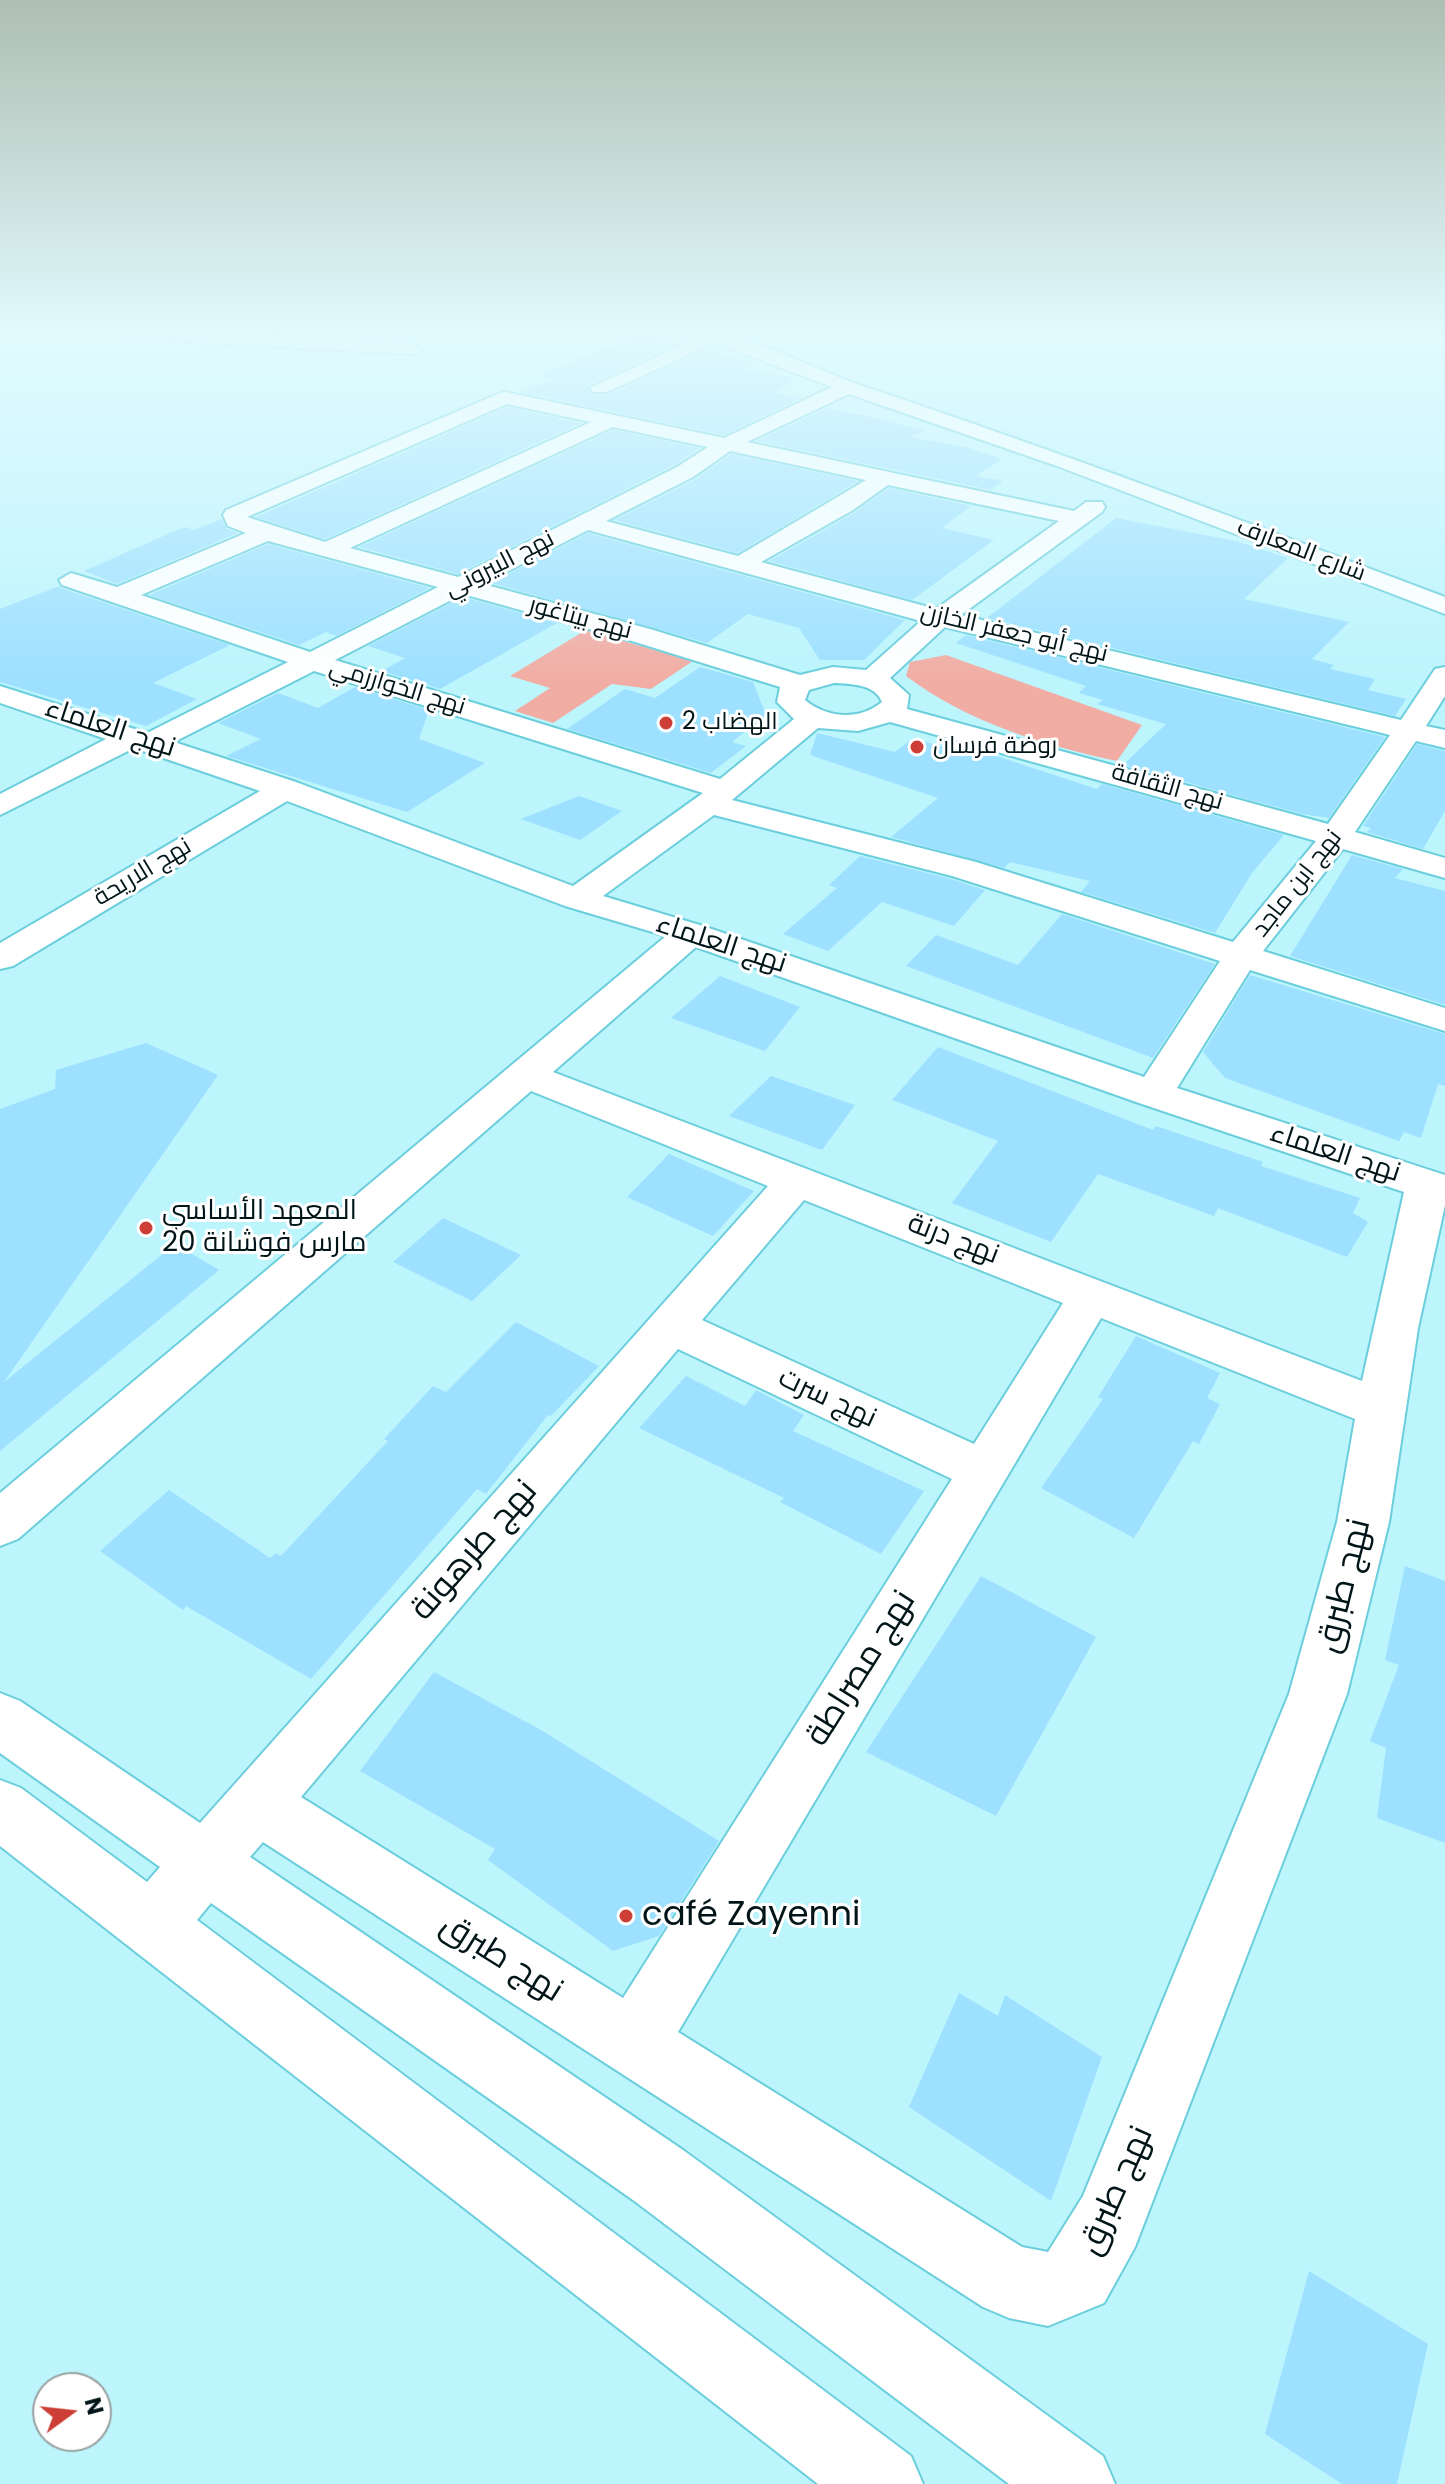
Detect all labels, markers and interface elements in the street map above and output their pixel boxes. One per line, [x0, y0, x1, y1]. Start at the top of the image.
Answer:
street label: شارع المعارف [1233, 513, 1369, 589]
street label: نهج البيروني [441, 525, 559, 605]
street label: نهج بيتاغور [525, 591, 635, 647]
street label: نهج أبو جعفر الخازن [918, 598, 1110, 670]
street label: نهج الخوارزمي [325, 654, 469, 722]
street label: نهج العلماء [41, 692, 179, 766]
place label: الهضاب 2 [682, 709, 778, 737]
marker: الهضاب 2 [657, 714, 675, 732]
place label: روضة فرسان [933, 733, 1057, 761]
marker: روضة فرسان [908, 738, 926, 756]
street label: نهج الثقافة [1108, 758, 1226, 818]
street label: نهج ابن ماجد [1247, 825, 1349, 943]
street label: نهج الاريحة [89, 833, 197, 913]
street label: نهج العلماء [652, 908, 790, 982]
street label: نهج العلماء [1266, 1117, 1404, 1191]
place label: المعهد الأساسي 20 مارس فوشانة [162, 1195, 366, 1261]
street label: نهج درنة [902, 1207, 1004, 1273]
marker: المعهد الأساسي 20 مارس فوشانة [137, 1219, 155, 1237]
street label: نهج سرت [773, 1362, 881, 1436]
street label: نهج طرهونة [403, 1472, 547, 1630]
street label: نهج طبرق [1309, 1515, 1381, 1657]
street label: نهج مصراطة [798, 1584, 926, 1754]
place label: café Zayenni [642, 1896, 860, 1936]
street label: نهج طبرق [432, 1905, 570, 2013]
marker: café Zayenni [617, 1907, 635, 1925]
street label: نهج طبرق [1071, 2120, 1163, 2262]
north arrow [32, 2372, 112, 2452]
text: N [77, 2394, 111, 2418]

